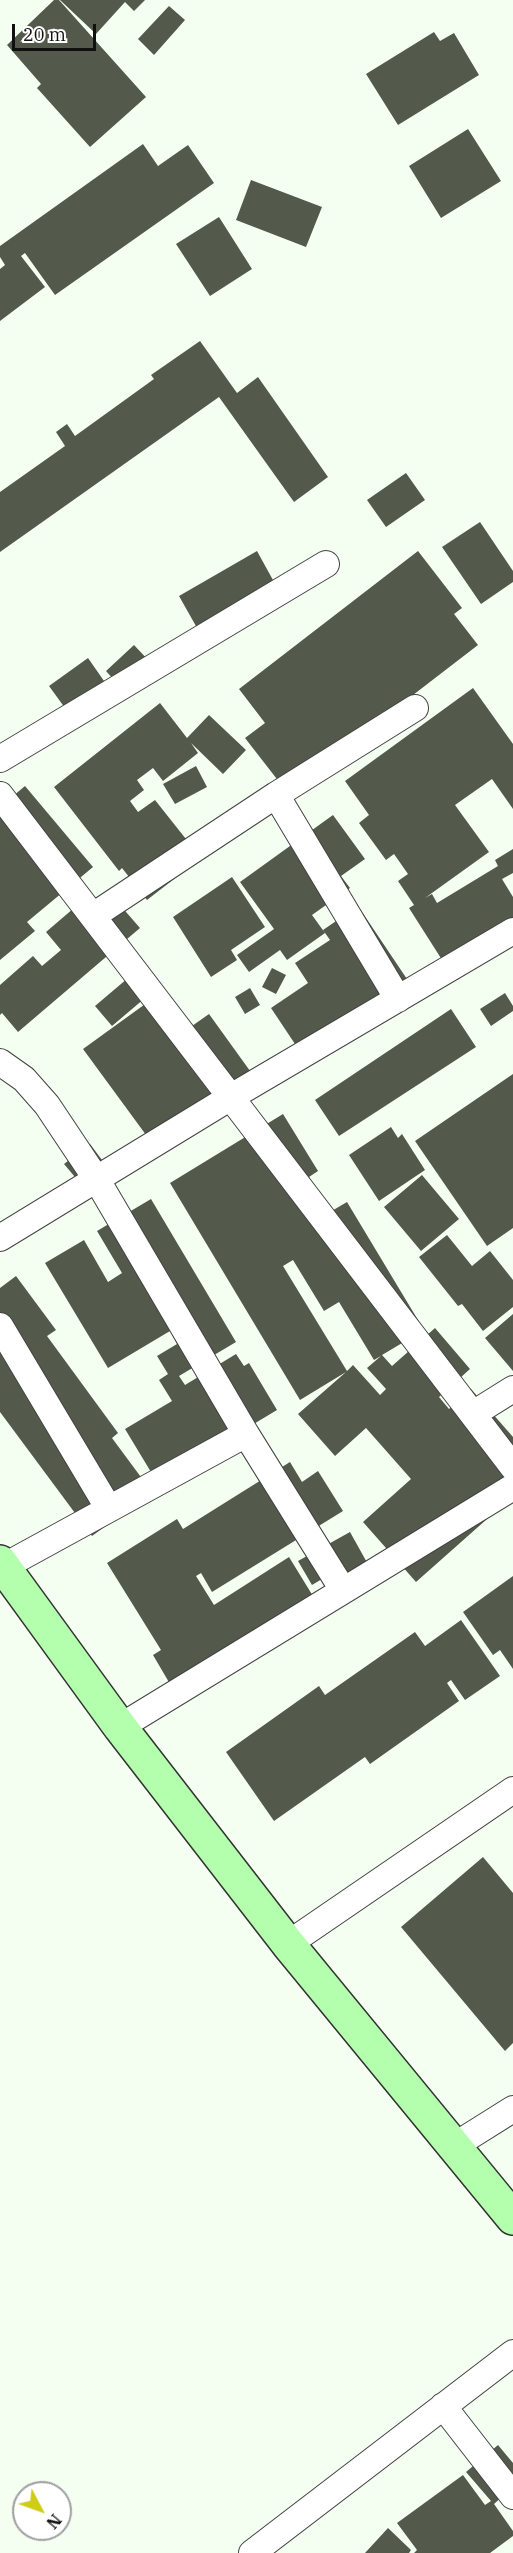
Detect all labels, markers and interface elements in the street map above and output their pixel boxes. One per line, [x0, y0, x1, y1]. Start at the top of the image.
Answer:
scale bar [15, 12, 99, 50]
text: 20 m [23, 23, 66, 46]
north arrow [12, 2481, 72, 2541]
text: N [42, 2510, 66, 2533]

